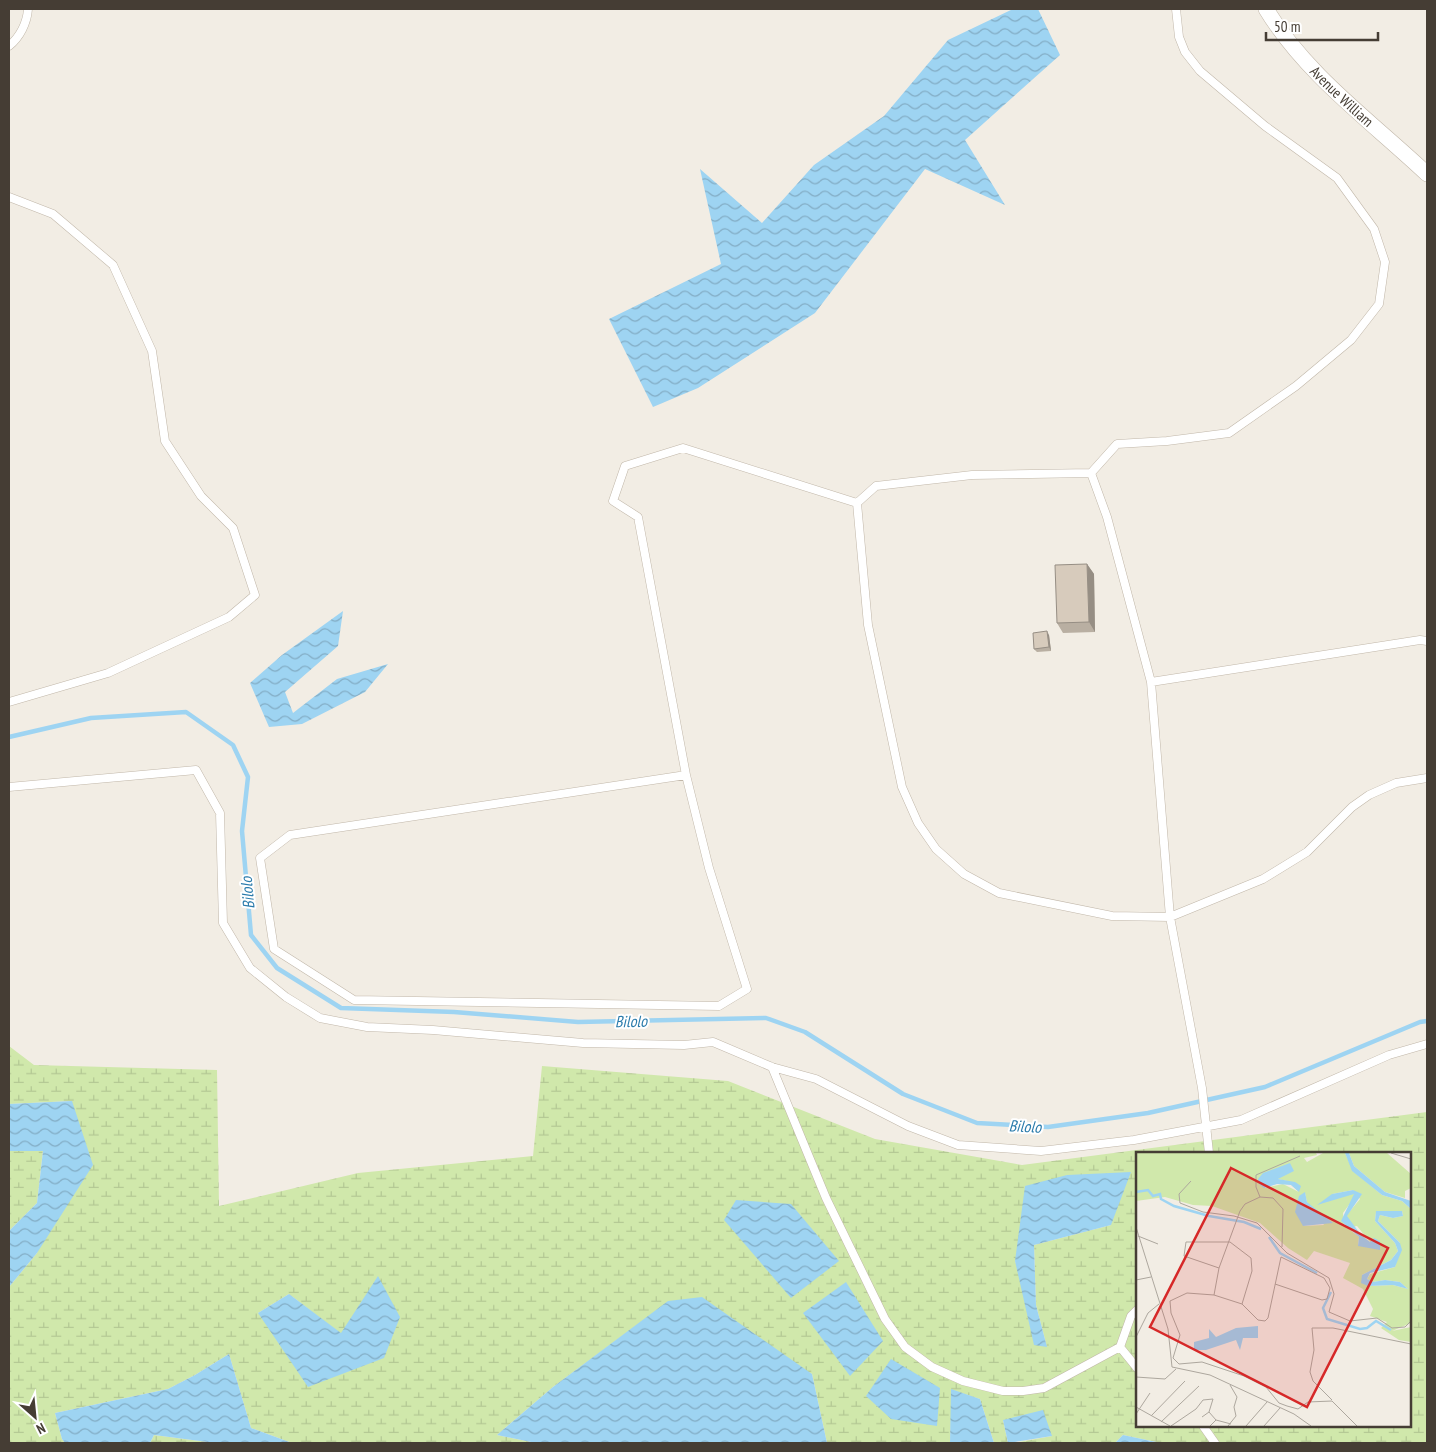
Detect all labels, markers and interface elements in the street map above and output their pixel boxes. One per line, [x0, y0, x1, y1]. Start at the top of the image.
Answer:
scale bar [1266, 10, 1378, 42]
text: 50 m [1274, 17, 1300, 36]
street label: Avenue William [1306, 62, 1378, 131]
water label: Bilolo [236, 875, 258, 910]
water label: Bilolo [615, 1011, 648, 1031]
water label: Bilolo [1008, 1115, 1043, 1137]
inset map [1136, 1152, 1411, 1427]
north arrow [10, 1392, 60, 1442]
text: N [33, 1419, 48, 1438]

